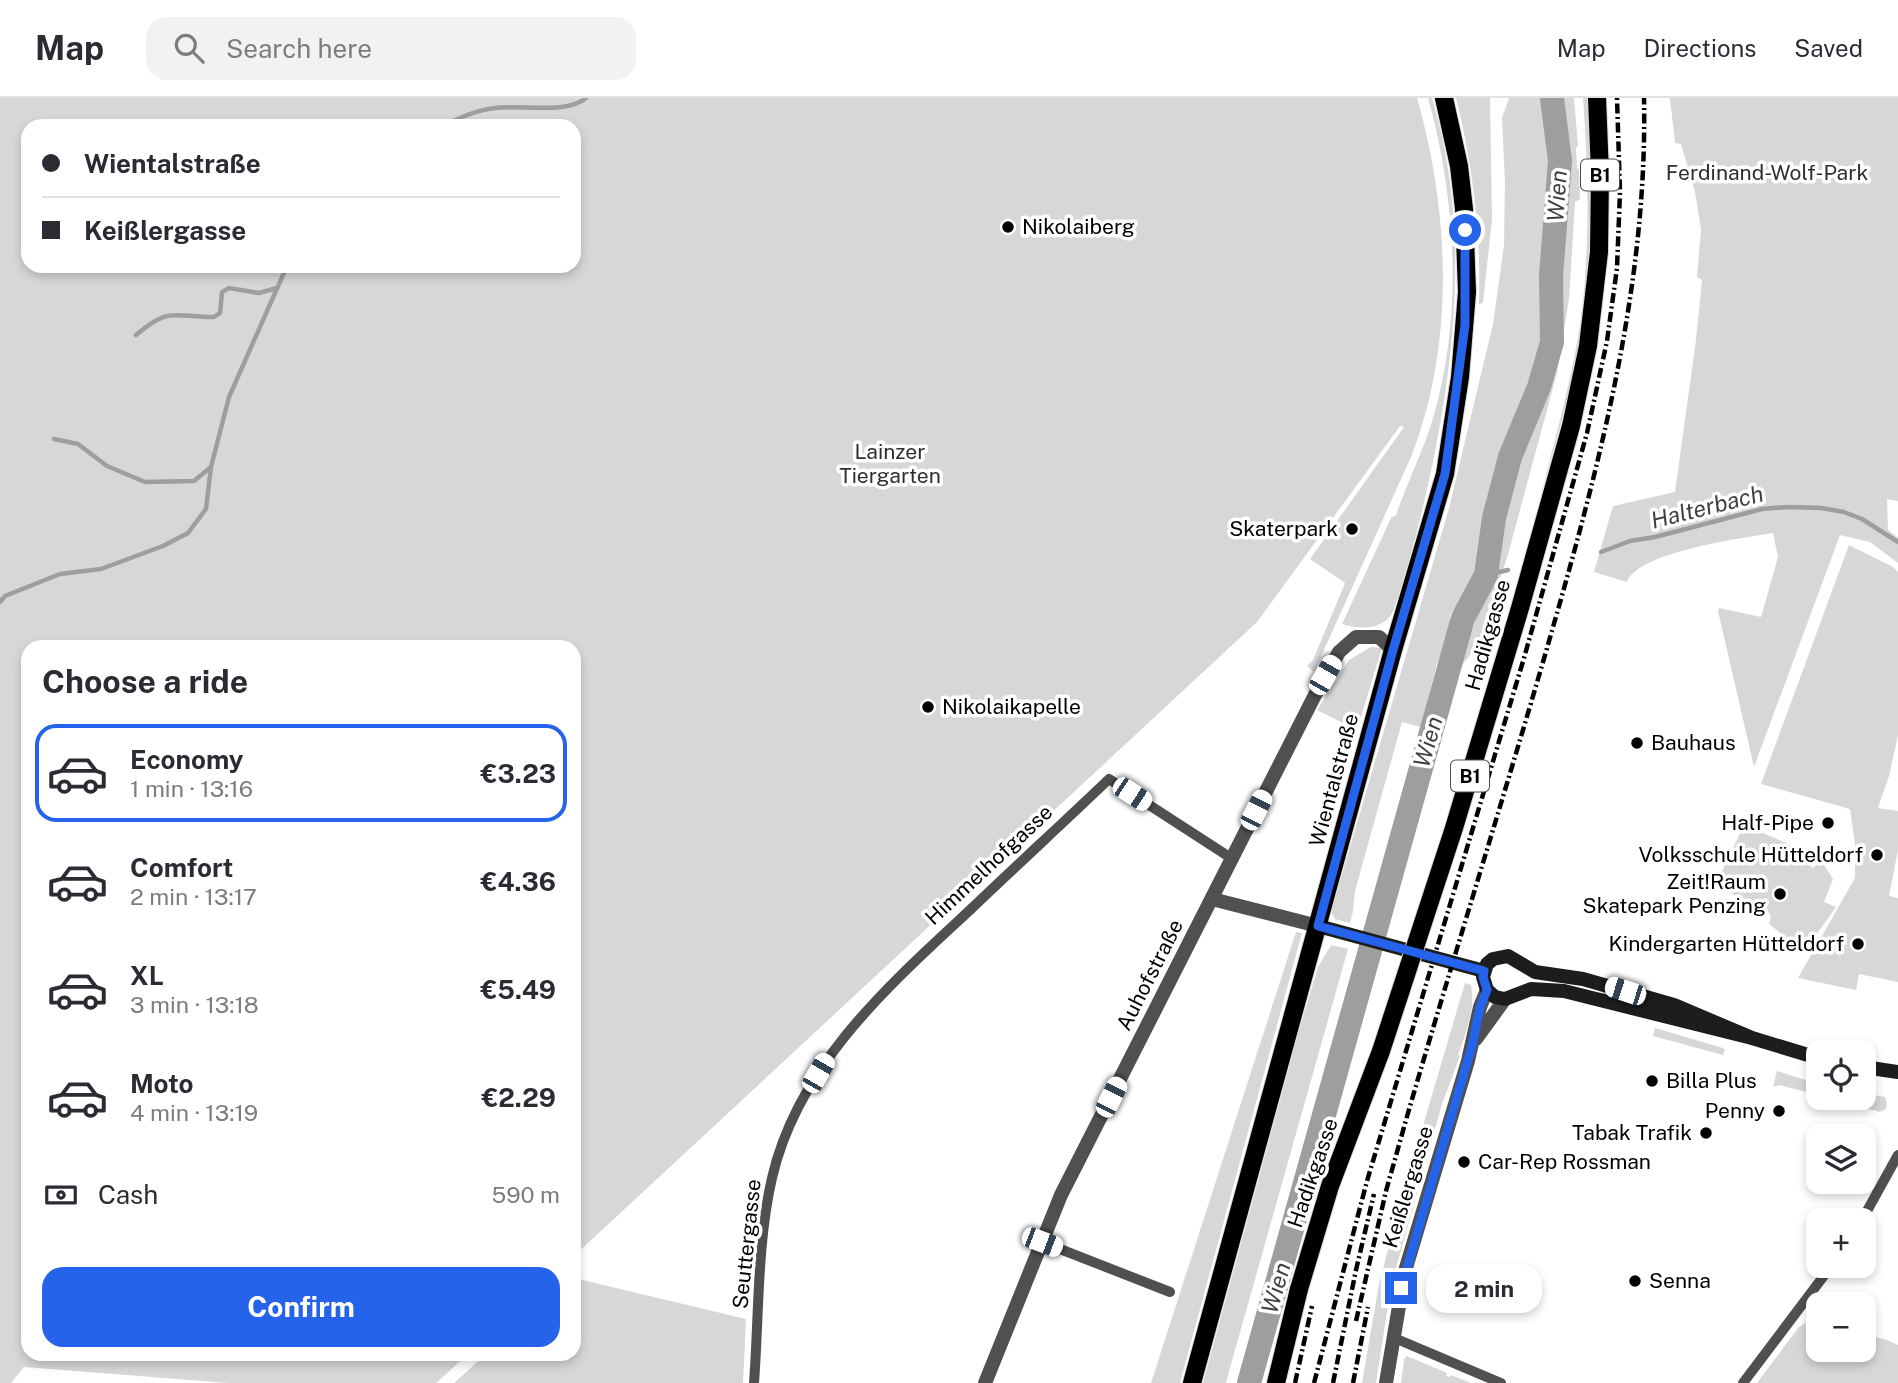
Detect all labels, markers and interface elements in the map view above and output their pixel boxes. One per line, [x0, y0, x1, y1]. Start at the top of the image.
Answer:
search box [146, 17, 636, 80]
text: Map [35, 29, 104, 67]
icon: search [170, 29, 208, 67]
text: Search here [226, 33, 372, 64]
text: Map [1557, 34, 1606, 62]
text: Directions [1644, 34, 1756, 62]
text: Saved [1794, 34, 1863, 62]
text: Wientalstraße [84, 148, 261, 179]
road number: B1 [1581, 159, 1619, 190]
park label: Ferdinand-Wolf-Park [1666, 160, 1868, 185]
water label: Wien [1541, 169, 1572, 223]
place label: Nikolaiberg [1022, 214, 1135, 239]
route start [1449, 214, 1481, 246]
text: Keißlergasse [84, 215, 246, 246]
marker: Nikolaiberg [1000, 219, 1016, 235]
park label: Lainzer Tiergarten [839, 439, 941, 488]
water label: Halterbach [1648, 480, 1766, 534]
place label: Skaterpark [1229, 516, 1338, 541]
marker: Skaterpark [1344, 521, 1360, 537]
street label: Hadikgasse [1460, 576, 1515, 693]
car [1306, 652, 1345, 698]
text: Choose a ride [42, 663, 248, 700]
place label: Nikolaikapelle [942, 694, 1081, 719]
marker: Nikolaikapelle [920, 699, 936, 715]
street label: Wientalstraße [1304, 711, 1363, 849]
water label: Wien [1407, 713, 1448, 771]
place label: Bauhaus [1651, 730, 1736, 755]
marker: Bauhaus [1629, 735, 1645, 751]
icon: car [46, 742, 109, 805]
text: Economy [130, 744, 243, 775]
text: €3.23 [480, 758, 556, 789]
road number: B1 [1451, 761, 1489, 792]
car [1109, 774, 1156, 814]
text: 1 min · 13:16 [130, 775, 253, 802]
car [1238, 787, 1275, 833]
street label: Himmelhofgasse [920, 799, 1057, 930]
place label: Half-Pipe [1721, 810, 1814, 835]
marker: Half-Pipe [1820, 815, 1836, 831]
place label: Volksschule Hütteldorf [1638, 842, 1863, 867]
marker: Volksschule Hütteldorf [1869, 847, 1885, 863]
icon: car [46, 850, 109, 913]
text: Comfort [130, 852, 233, 883]
text: €4.36 [481, 866, 556, 897]
place label: Zeit!Raum Skatepark Penzing [1583, 869, 1766, 918]
text: 2 min · 13:17 [130, 883, 257, 910]
marker: Zeit!Raum Skatepark Penzing [1772, 886, 1788, 902]
street label: Auhofstraße [1111, 915, 1188, 1034]
place label: Kindergarten Hütteldorf [1609, 931, 1844, 956]
marker: Kindergarten Hütteldorf [1850, 936, 1866, 952]
icon: car [46, 958, 109, 1021]
text: XL [130, 960, 164, 991]
text: €5.49 [480, 974, 556, 1005]
car [1602, 975, 1649, 1007]
text: 3 min · 13:18 [130, 991, 259, 1018]
map controls [1806, 1040, 1876, 1362]
button: locate [1806, 1040, 1876, 1110]
car [799, 1050, 838, 1096]
icon: car [46, 1066, 109, 1129]
text: Moto [130, 1068, 193, 1099]
place label: Billa Plus [1666, 1068, 1757, 1093]
marker: Billa Plus [1644, 1073, 1660, 1089]
car [1093, 1074, 1130, 1120]
text: €2.29 [481, 1082, 556, 1113]
place label: Penny [1705, 1098, 1765, 1123]
text: 4 min · 13:19 [130, 1099, 258, 1126]
marker: Penny [1771, 1103, 1787, 1119]
street label: Hadikgasse [1282, 1115, 1343, 1231]
place label: Tabak Trafik [1572, 1120, 1692, 1145]
street label: Keißlergasse [1377, 1123, 1438, 1251]
button: layers [1806, 1124, 1876, 1194]
marker: Tabak Trafik [1698, 1125, 1714, 1141]
place label: Car-Rep Rossman [1478, 1149, 1651, 1174]
marker: Car-Rep Rossman [1456, 1154, 1472, 1170]
icon: cash [42, 1176, 80, 1214]
street label: Seuttergasse [727, 1178, 766, 1310]
text: Cash [98, 1179, 158, 1210]
text: 590 m [491, 1181, 560, 1208]
button: + [1806, 1208, 1876, 1278]
car [1019, 1225, 1066, 1259]
water label: Wien [1255, 1259, 1296, 1317]
callout: 2 min [1426, 1264, 1541, 1312]
button: Confirm [42, 1267, 560, 1347]
place label: Senna [1649, 1268, 1711, 1293]
route end [1385, 1272, 1417, 1304]
marker: Senna [1627, 1273, 1643, 1289]
text: 2 min [1454, 1275, 1514, 1302]
button: − [1806, 1292, 1876, 1362]

